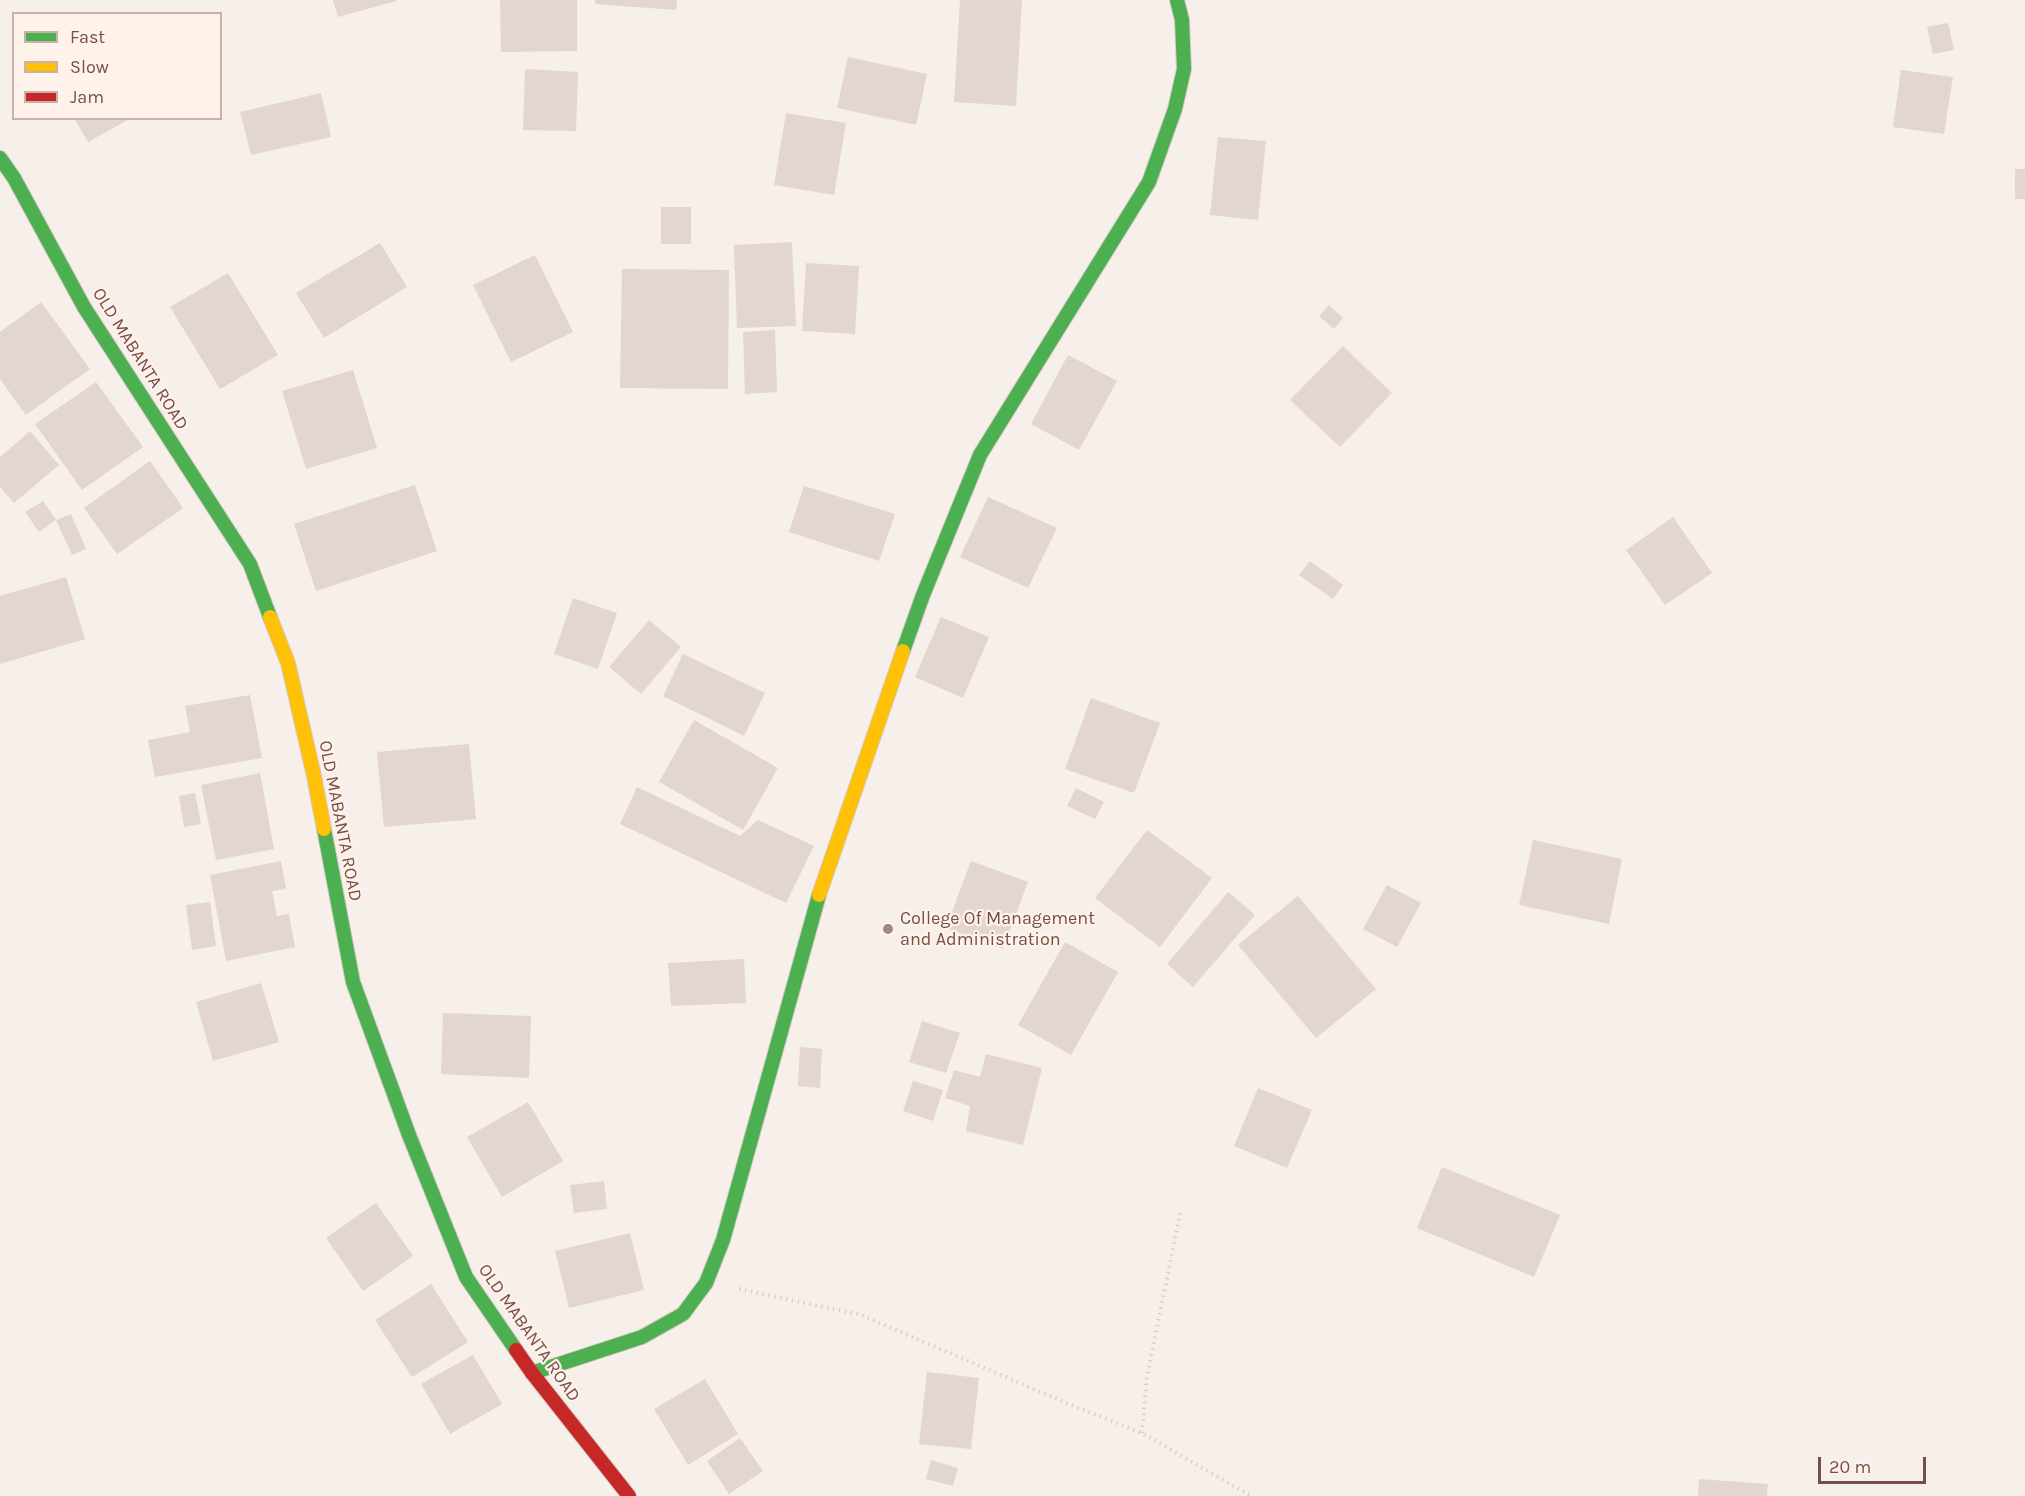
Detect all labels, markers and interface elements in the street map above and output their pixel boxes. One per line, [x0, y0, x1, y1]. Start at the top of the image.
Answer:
legend [12, 12, 222, 120]
text: Fast [70, 26, 105, 48]
text: Slow [70, 56, 109, 78]
text: Jam [70, 86, 104, 108]
street label: OLD MABANTA ROAD [88, 284, 192, 434]
street label: OLD MABANTA ROAD [314, 739, 366, 903]
place label: College Of Management and Administration [900, 908, 1095, 950]
marker: College Of Management and Administration [881, 922, 895, 936]
street label: OLD MABANTA ROAD [473, 1260, 585, 1406]
scale bar [1821, 1445, 1929, 1483]
text: 20 m [1829, 1456, 1871, 1478]

